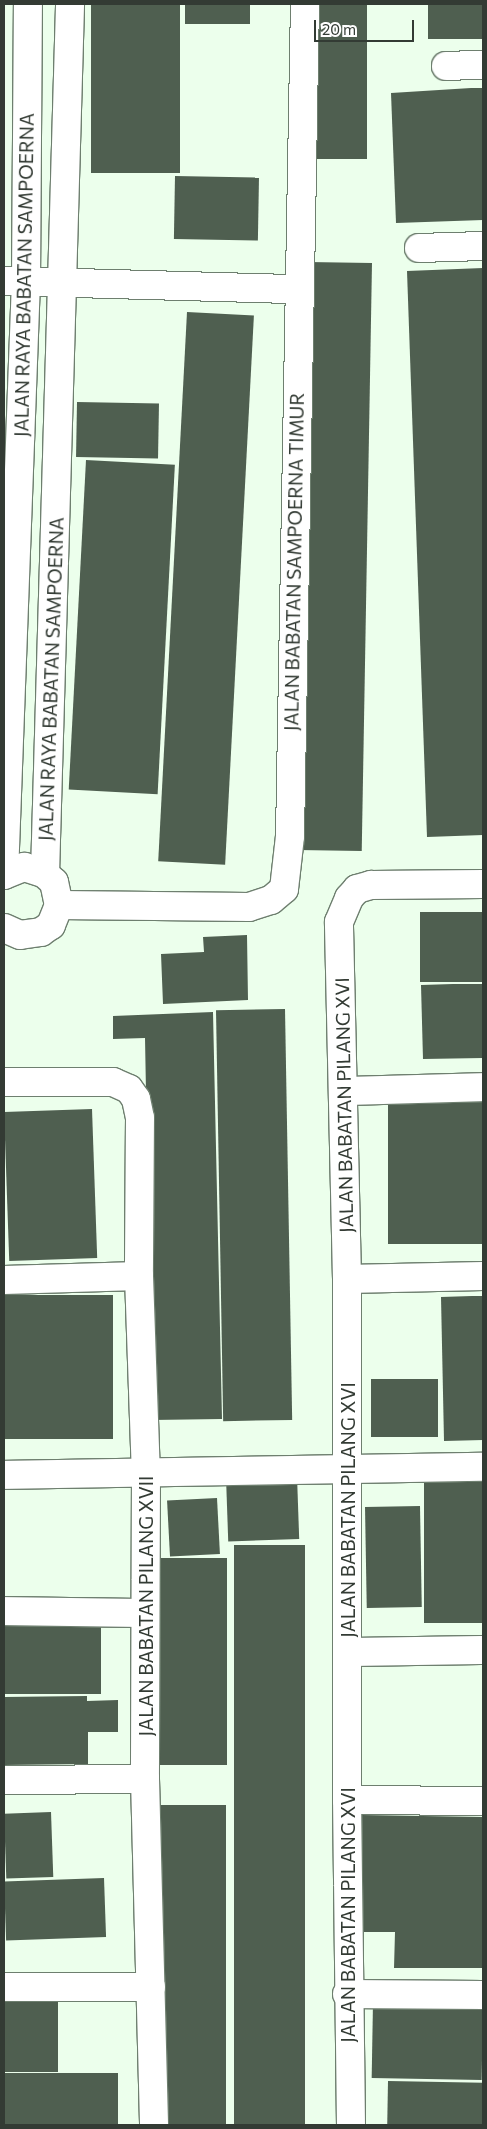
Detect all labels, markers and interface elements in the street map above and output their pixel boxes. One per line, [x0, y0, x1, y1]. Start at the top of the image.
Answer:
scale bar [317, 10, 417, 42]
text: 20 m [322, 20, 356, 38]
street label: JALAN RAYA BABATAN SAMPOERNA [10, 113, 38, 437]
street label: JALAN BABATAN SAMPOERNA TIMUR [280, 393, 308, 731]
street label: JALAN RAYA BABATAN SAMPOERNA [34, 517, 68, 841]
street label: JALAN BABATAN PILANG XVI [330, 977, 358, 1233]
street label: JALAN BABATAN PILANG XVI [337, 1382, 359, 1638]
street label: JALAN BABATAN PILANG XVII [135, 1476, 157, 1736]
street label: JALAN BABATAN PILANG XVI [337, 1787, 359, 2043]

